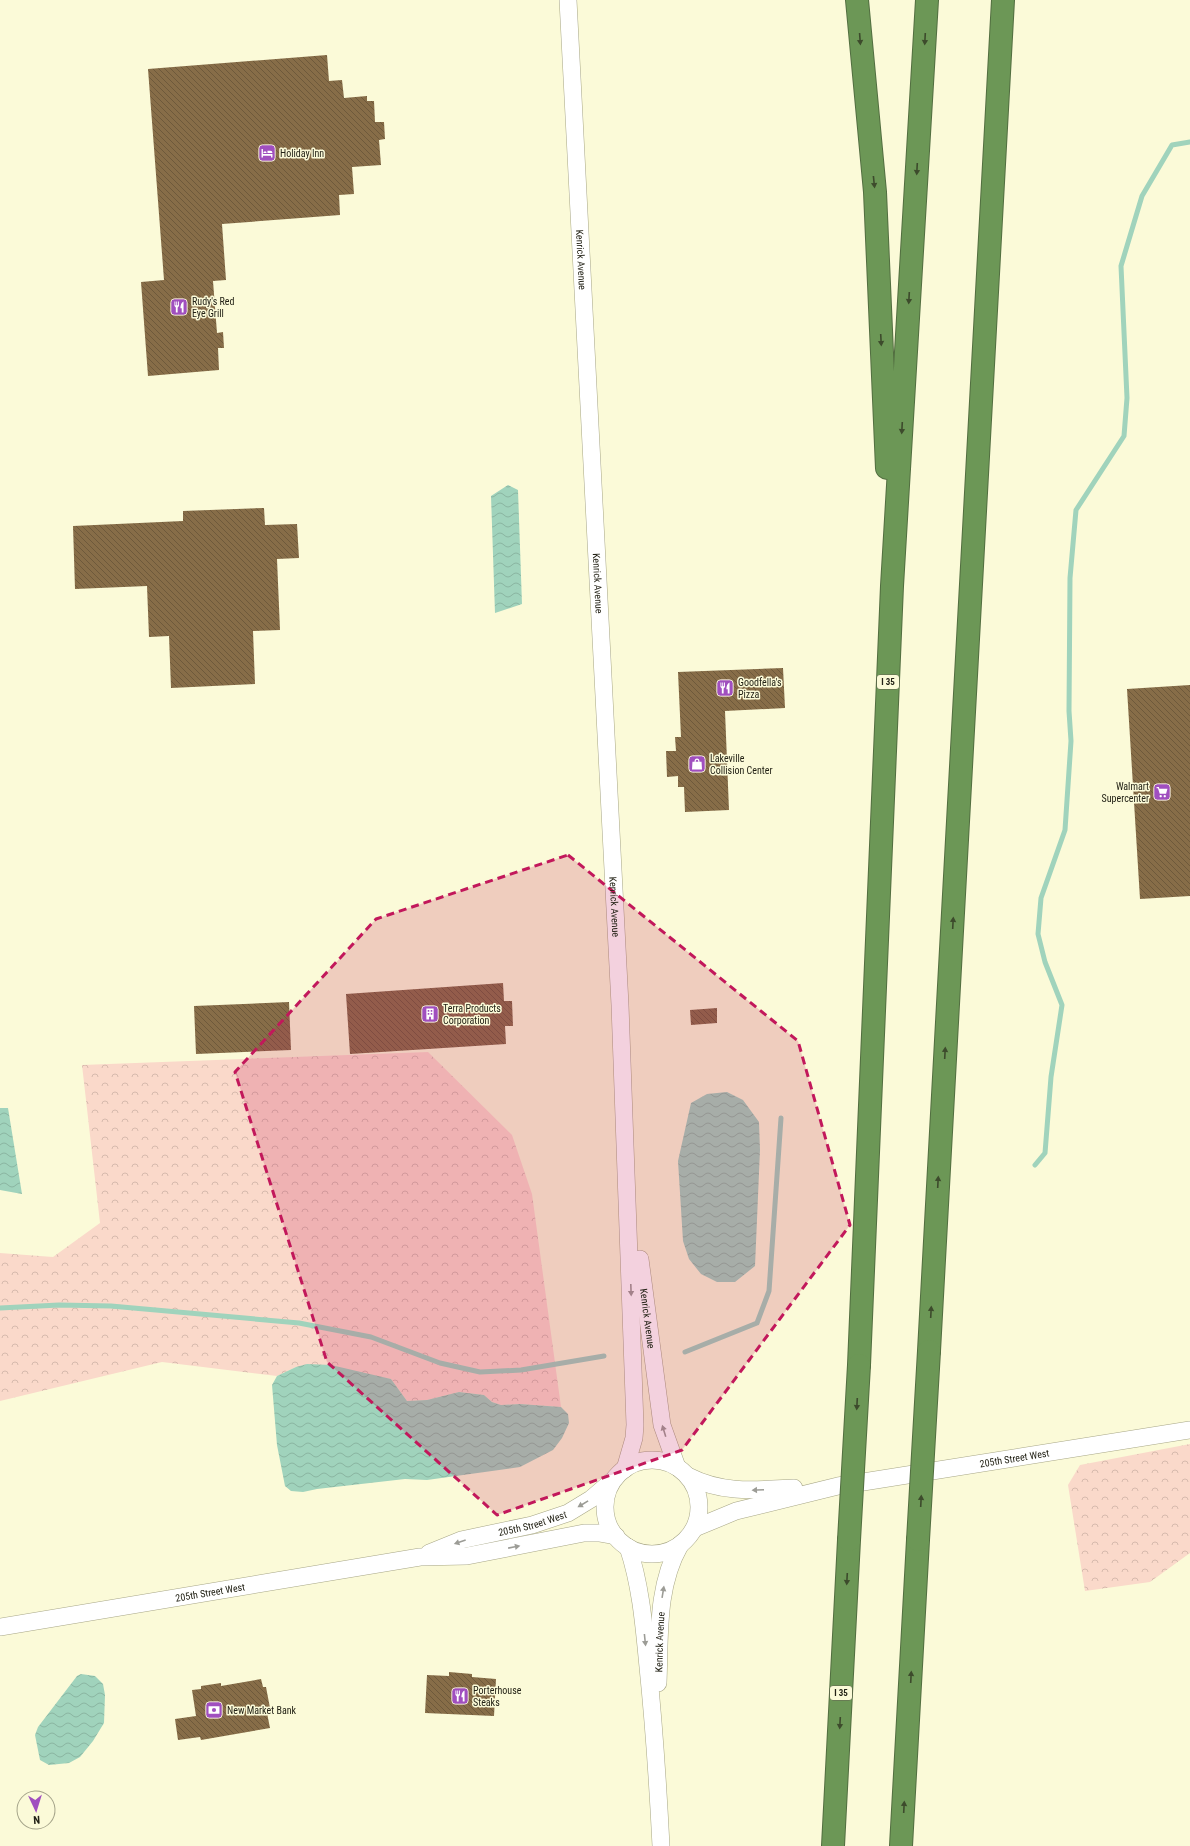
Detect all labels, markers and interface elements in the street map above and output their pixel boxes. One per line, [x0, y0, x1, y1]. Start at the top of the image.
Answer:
one-way arrow [857, 33, 864, 45]
one-way arrow [922, 33, 928, 46]
hotel icon: Holiday Inn [257, 143, 277, 163]
place label: Holiday Inn [280, 148, 324, 159]
one-way arrow [914, 163, 921, 175]
one-way arrow [871, 176, 877, 188]
street label: Kenrick Avenue [574, 229, 588, 290]
one-way arrow [906, 292, 913, 304]
place label: Rudy's Red Eye Grill [192, 296, 235, 319]
restaurant icon: Rudy's Red Eye Grill [169, 297, 189, 317]
one-way arrow [878, 334, 885, 346]
one-way arrow [898, 422, 905, 434]
street label: Kenrick Avenue [591, 553, 605, 614]
road number: I 35 [877, 675, 899, 689]
place label: Goodfella's Pizza [738, 677, 782, 700]
restaurant icon: Goodfella's Pizza [715, 678, 735, 698]
place label: Lakeville Collision Center [710, 753, 772, 776]
shop icon: Lakeville Collision Center [687, 754, 707, 774]
place label: Walmart Supercenter [1102, 781, 1149, 804]
supermarket icon: Walmart Supercenter [1152, 782, 1172, 802]
street label: Kenrick Avenue [607, 876, 621, 938]
one-way arrow [949, 917, 956, 929]
place label: Terra Products Corporation [443, 1003, 501, 1026]
building icon: Terra Products Corporation [420, 1004, 440, 1024]
one-way arrow [942, 1047, 949, 1059]
one-way arrow [935, 1176, 942, 1188]
one-way arrow [628, 1284, 634, 1297]
street label: Kenrick Avenue [638, 1288, 657, 1350]
one-way arrow [928, 1305, 934, 1318]
one-way arrow [853, 1398, 860, 1410]
one-way arrow [661, 1424, 667, 1436]
street label: 205th Street West [979, 1447, 1050, 1469]
one-way arrow [752, 1486, 764, 1493]
one-way arrow [917, 1495, 924, 1507]
one-way arrow [577, 1500, 589, 1507]
street label: 205th Street West [497, 1509, 568, 1538]
one-way arrow [453, 1539, 465, 1545]
one-way arrow [508, 1543, 520, 1549]
one-way arrow [844, 1573, 851, 1585]
street label: 205th Street West [175, 1581, 246, 1604]
one-way arrow [660, 1586, 666, 1598]
street label: Kenrick Avenue [653, 1611, 667, 1672]
one-way arrow [642, 1634, 649, 1646]
one-way arrow [907, 1671, 914, 1683]
place label: Porterhouse Steaks [473, 1685, 522, 1708]
restaurant icon: Porterhouse Steaks [450, 1686, 470, 1706]
road number: I 35 [830, 1686, 852, 1700]
bank icon: New Market Bank [204, 1700, 224, 1720]
place label: New Market Bank [227, 1705, 297, 1716]
one-way arrow [836, 1717, 843, 1729]
north arrow [16, 1790, 56, 1830]
one-way arrow [900, 1801, 907, 1813]
text: N [33, 1813, 40, 1826]

